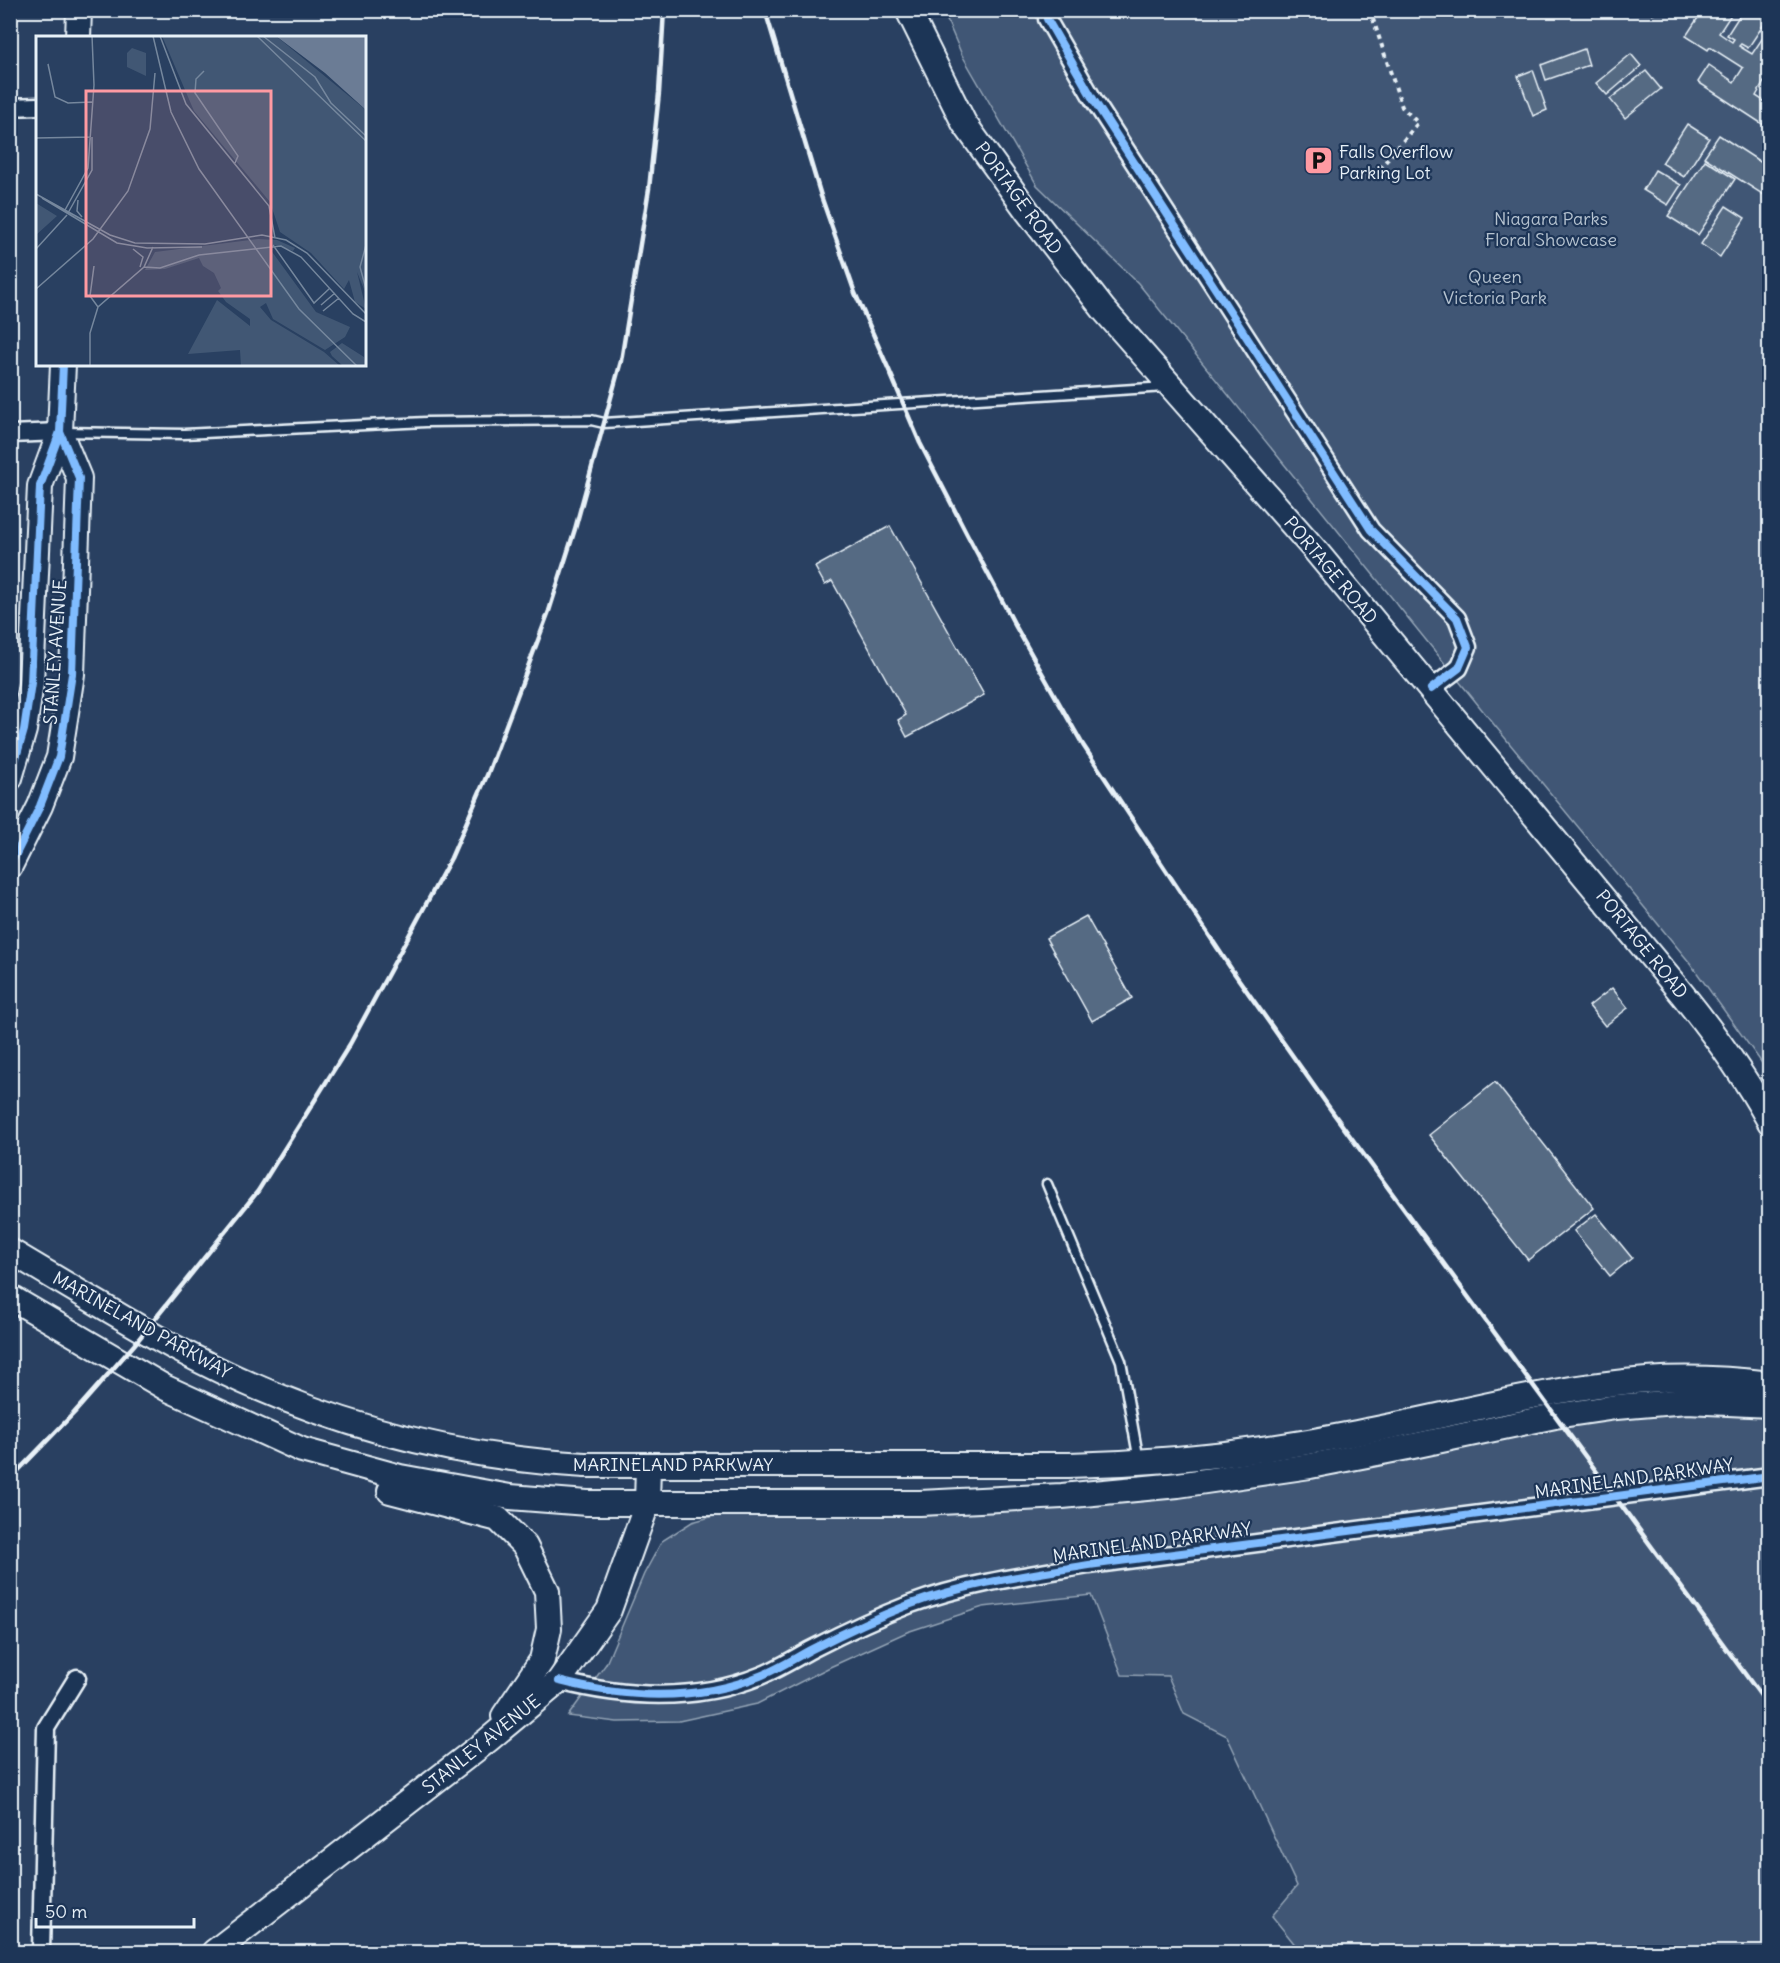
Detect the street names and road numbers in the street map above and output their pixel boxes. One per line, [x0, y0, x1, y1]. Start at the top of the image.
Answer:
street label: PORTAGE ROAD [970, 137, 1068, 259]
street label: PORTAGE ROAD [1279, 511, 1383, 629]
street label: STANLEY AVENUE [38, 579, 72, 725]
street label: PORTAGE ROAD [1591, 885, 1693, 1003]
street label: MARINELAND PARKWAY [49, 1266, 235, 1384]
street label: MARINELAND PARKWAY [573, 1453, 773, 1476]
street label: MARINELAND PARKWAY [1533, 1453, 1735, 1503]
street label: MARINELAND PARKWAY [1051, 1517, 1253, 1567]
street label: STANLEY AVENUE [417, 1689, 545, 1799]

